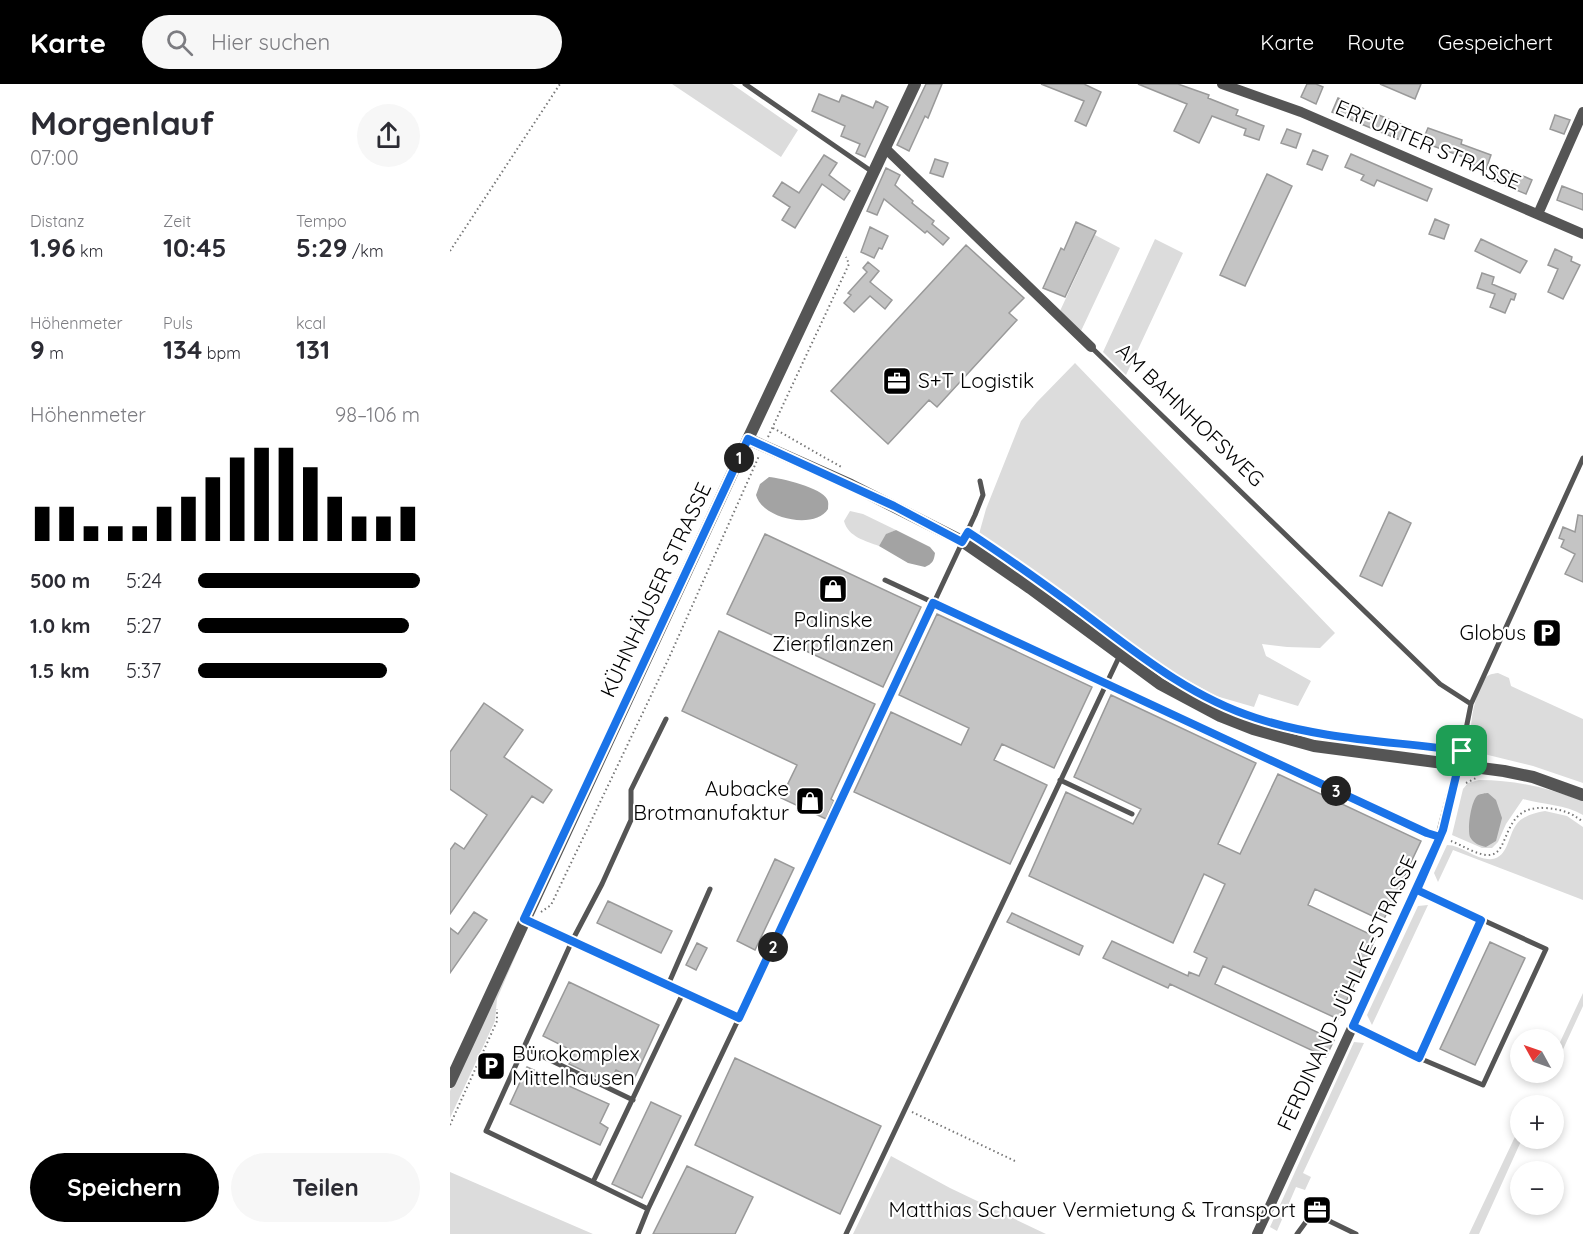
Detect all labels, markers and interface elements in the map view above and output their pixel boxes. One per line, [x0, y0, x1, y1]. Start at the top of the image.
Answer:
search box [142, 15, 562, 69]
text: Karte [30, 25, 106, 60]
icon: search [163, 26, 196, 59]
text: Hier suchen [211, 28, 330, 56]
text: Karte [1260, 29, 1314, 55]
text: Route [1347, 29, 1405, 55]
text: Gespeichert [1438, 29, 1553, 55]
street label: ERFURTER STRASSE [1332, 93, 1525, 195]
text: Morgenlauf [30, 102, 214, 143]
button: share [357, 104, 420, 167]
text: 07:00 [30, 145, 79, 170]
text: Distanz [30, 211, 84, 231]
text: Zeit [163, 211, 191, 231]
text: Tempo [296, 211, 347, 231]
text: 1.96 [30, 231, 76, 264]
text: 10:45 [163, 231, 226, 264]
text: 5:29 [296, 231, 348, 264]
text: km [76, 241, 103, 261]
text: /km [348, 241, 384, 261]
text: Höhenmeter [30, 313, 123, 333]
text: Puls [163, 313, 193, 333]
text: kcal [296, 313, 326, 333]
text: 9 [30, 333, 45, 366]
text: 134 [163, 333, 202, 366]
text: 131 [296, 333, 330, 366]
street label: AM BAHNHOFSWEG [1111, 337, 1270, 492]
text: m [45, 343, 64, 363]
text: bpm [202, 343, 241, 363]
office icon: S+T Logistik [881, 365, 913, 397]
place label: S+T Logistik [918, 367, 1034, 393]
text: Höhenmeter [30, 402, 146, 427]
text: 98–106 m [335, 402, 420, 427]
pin: 1 [724, 443, 754, 473]
text: 1 [736, 448, 742, 468]
street label: KÜHNHÄUSER STRASSE [594, 478, 716, 701]
text: 500 m [30, 568, 90, 593]
text: 5:24 [126, 568, 162, 593]
shop icon: Palinske Zierpflanzen [817, 573, 849, 605]
place label: Palinske Zierpflanzen [772, 606, 894, 656]
text: 1.0 km [30, 613, 90, 638]
text: 5:27 [126, 613, 162, 638]
parking icon: Globus [1531, 617, 1563, 649]
place label: Globus [1460, 619, 1526, 645]
text: 1.5 km [30, 658, 90, 683]
text: 5:37 [126, 658, 161, 683]
pin [1436, 725, 1487, 776]
icon: arrive [1445, 734, 1478, 767]
place label: Aubacke Brotmanufaktur [633, 775, 789, 825]
pin: 3 [1321, 776, 1351, 806]
text: 3 [1332, 781, 1340, 801]
shop icon: Aubacke Brotmanufaktur [794, 785, 826, 817]
street label: FERDINAND-JÜHLKE-STRASSE [1271, 851, 1421, 1134]
pin: 2 [758, 932, 788, 962]
text: 2 [768, 937, 778, 957]
north arrow [1510, 1029, 1564, 1083]
map controls [1510, 1029, 1564, 1215]
place label: Bürokomplex Mittelhausen [512, 1040, 640, 1090]
parking icon: Bürokomplex Mittelhausen [475, 1050, 507, 1082]
button: + [1510, 1095, 1564, 1149]
button: Speichern [30, 1153, 219, 1222]
button: Teilen [231, 1153, 420, 1222]
button: − [1510, 1161, 1564, 1215]
office icon: Matthias Schauer Vermietung & Transport [1301, 1194, 1333, 1226]
place label: Matthias Schauer Vermietung & Transport [889, 1196, 1296, 1222]

